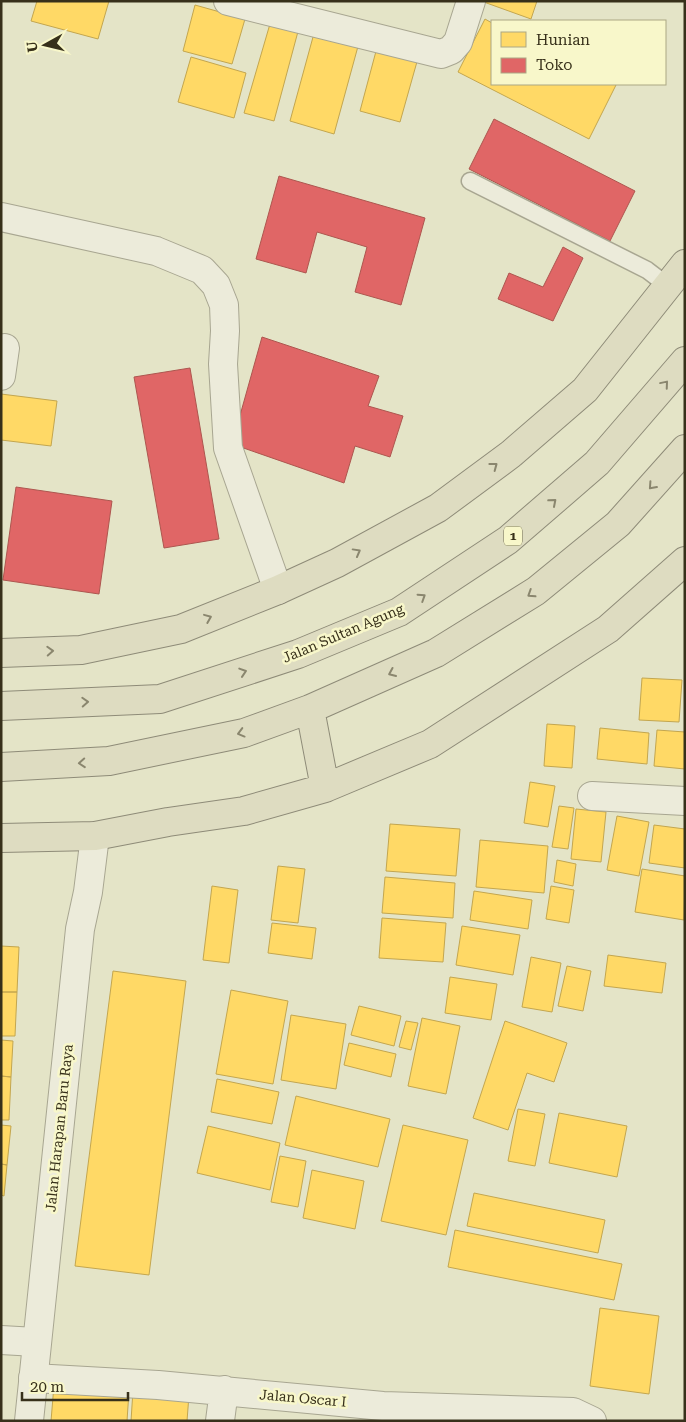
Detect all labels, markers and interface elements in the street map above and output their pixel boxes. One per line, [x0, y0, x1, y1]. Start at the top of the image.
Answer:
north arrow [20, 20, 70, 70]
legend [491, 20, 666, 85]
text: Hunian [536, 31, 590, 49]
text: U [23, 40, 41, 53]
text: Toko [536, 56, 573, 74]
one-way arrow [659, 381, 668, 390]
one-way arrow [488, 463, 498, 472]
one-way arrow [649, 480, 658, 489]
one-way arrow [547, 498, 556, 507]
road number: 1 [504, 526, 522, 546]
one-way arrow [351, 548, 360, 558]
one-way arrow [528, 588, 537, 597]
one-way arrow [416, 594, 425, 603]
street label: Jalan Sultan Agung [280, 600, 406, 666]
one-way arrow [203, 614, 212, 625]
one-way arrow [46, 646, 54, 657]
one-way arrow [388, 666, 397, 677]
one-way arrow [238, 668, 247, 678]
one-way arrow [81, 697, 89, 708]
one-way arrow [237, 727, 246, 738]
one-way arrow [77, 757, 85, 768]
street label: Jalan Harapan Baru Raya [42, 1043, 76, 1213]
scale bar [22, 1370, 129, 1402]
text: 20 m [30, 1378, 65, 1396]
street label: Jalan Oscar I [259, 1386, 347, 1410]

